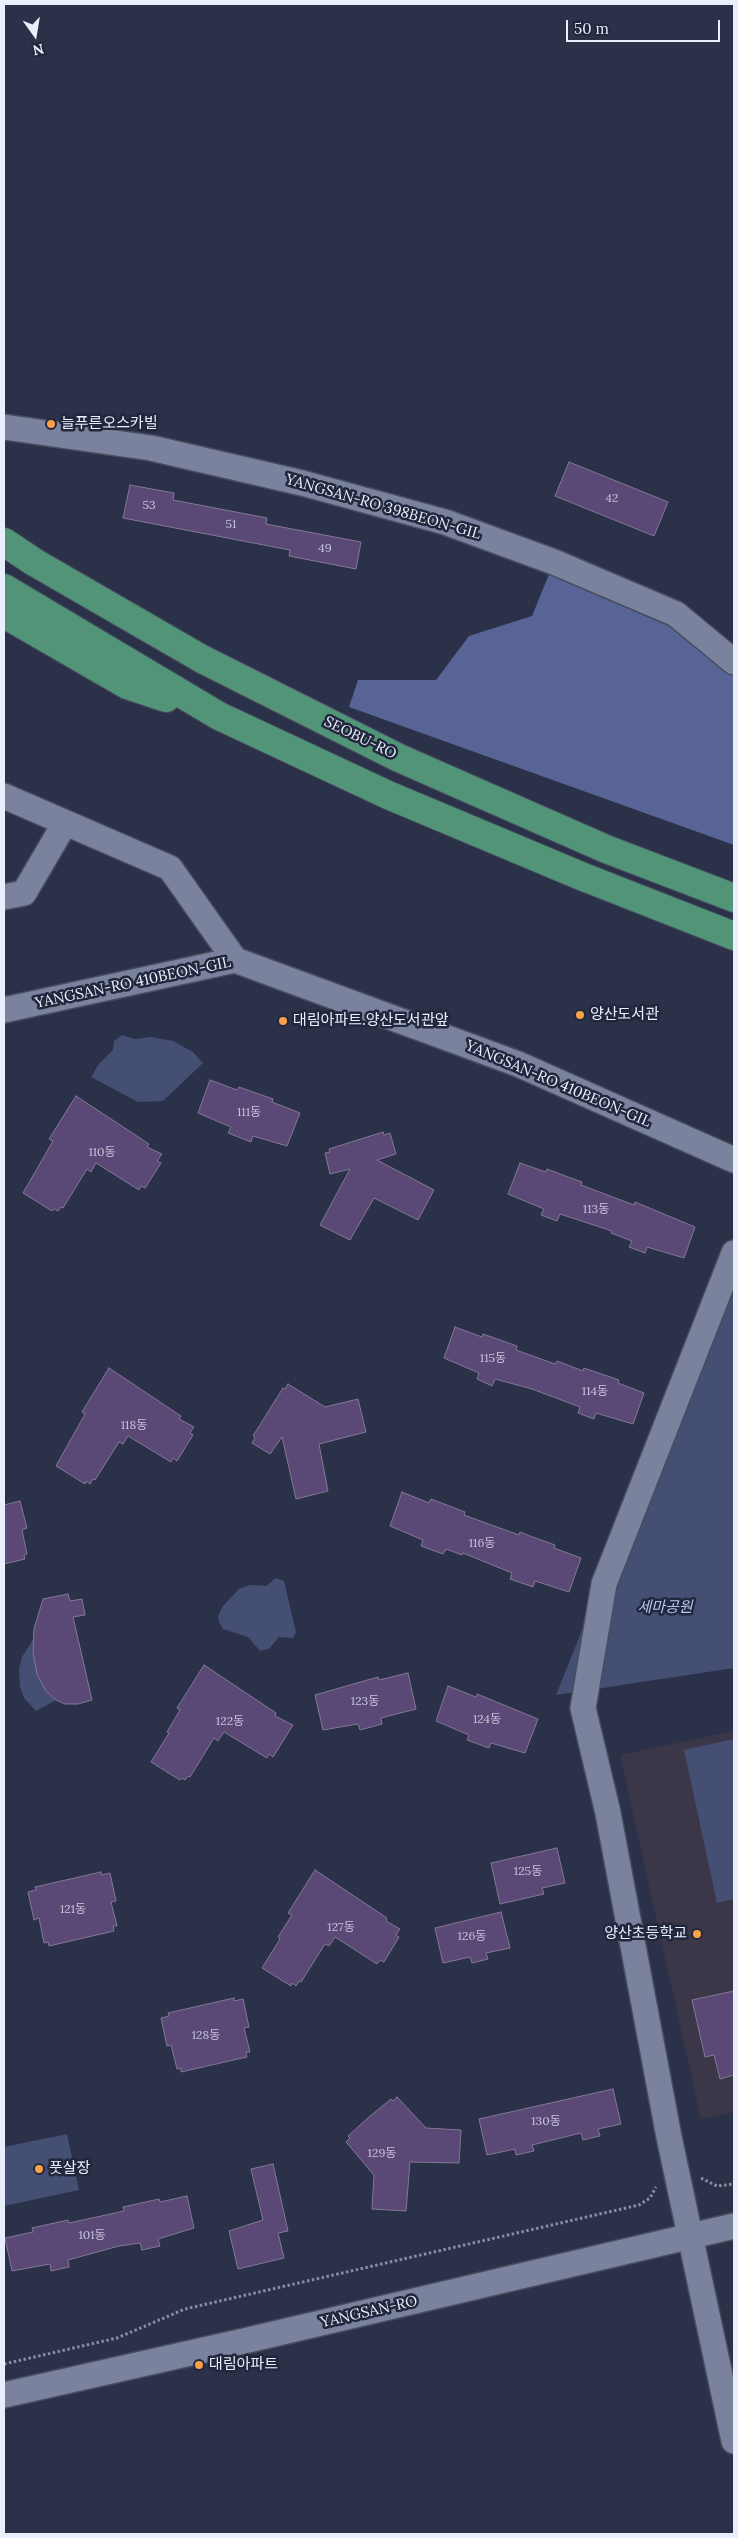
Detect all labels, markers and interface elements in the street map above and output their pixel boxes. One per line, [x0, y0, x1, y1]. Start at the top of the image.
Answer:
north arrow [10, 10, 60, 60]
scale bar [568, 10, 722, 42]
text: 50 m [574, 19, 609, 38]
text: N [31, 40, 46, 60]
place label: 늘푸른오스카빌 [61, 415, 158, 433]
marker: 늘푸른오스카빌 [45, 418, 57, 430]
street label: YANGSAN-RO 398BEON-GIL [283, 470, 483, 544]
house number: 42 [606, 492, 618, 506]
house number: 53 [142, 499, 156, 513]
house number: 51 [226, 518, 236, 532]
house number: 49 [318, 542, 332, 556]
street label: SEOBU-RO [321, 713, 399, 763]
street label: YANGSAN-RO 410BEON-GIL [34, 953, 232, 1013]
place label: 양산도서관 [590, 1006, 659, 1024]
marker: 양산도서관 [574, 1009, 586, 1021]
place label: 대림아파트.양산도서관앞 [293, 1012, 448, 1030]
marker: 대림아파트.양산도서관앞 [277, 1015, 289, 1027]
street label: YANGSAN-RO 410BEON-GIL [463, 1037, 653, 1131]
house number: 111동 [237, 1106, 261, 1120]
house number: 110동 [88, 1146, 116, 1160]
house number: 113동 [583, 1203, 609, 1217]
house number: 115동 [480, 1352, 506, 1366]
house number: 114동 [582, 1385, 608, 1399]
house number: 118동 [121, 1419, 147, 1433]
house number: 116동 [469, 1537, 495, 1551]
park label: 세마공원 [637, 1599, 693, 1617]
house number: 123동 [351, 1695, 379, 1709]
house number: 124동 [473, 1713, 501, 1727]
house number: 122동 [216, 1715, 244, 1729]
house number: 125동 [514, 1865, 542, 1879]
house number: 121동 [60, 1903, 86, 1917]
house number: 127동 [327, 1921, 355, 1935]
place label: 양산초등학교 [604, 1925, 687, 1943]
marker: 양산초등학교 [691, 1928, 703, 1940]
house number: 126동 [458, 1930, 486, 1944]
house number: 128동 [192, 2029, 220, 2043]
house number: 130동 [531, 2115, 561, 2129]
house number: 129동 [368, 2147, 396, 2161]
place label: 풋살장 [49, 2160, 90, 2178]
marker: 풋살장 [33, 2163, 45, 2175]
house number: 101동 [78, 2229, 106, 2243]
street label: YANGSAN-RO [319, 2292, 419, 2332]
place label: 대림아파트 [209, 2356, 278, 2374]
marker: 대림아파트 [193, 2359, 205, 2371]

